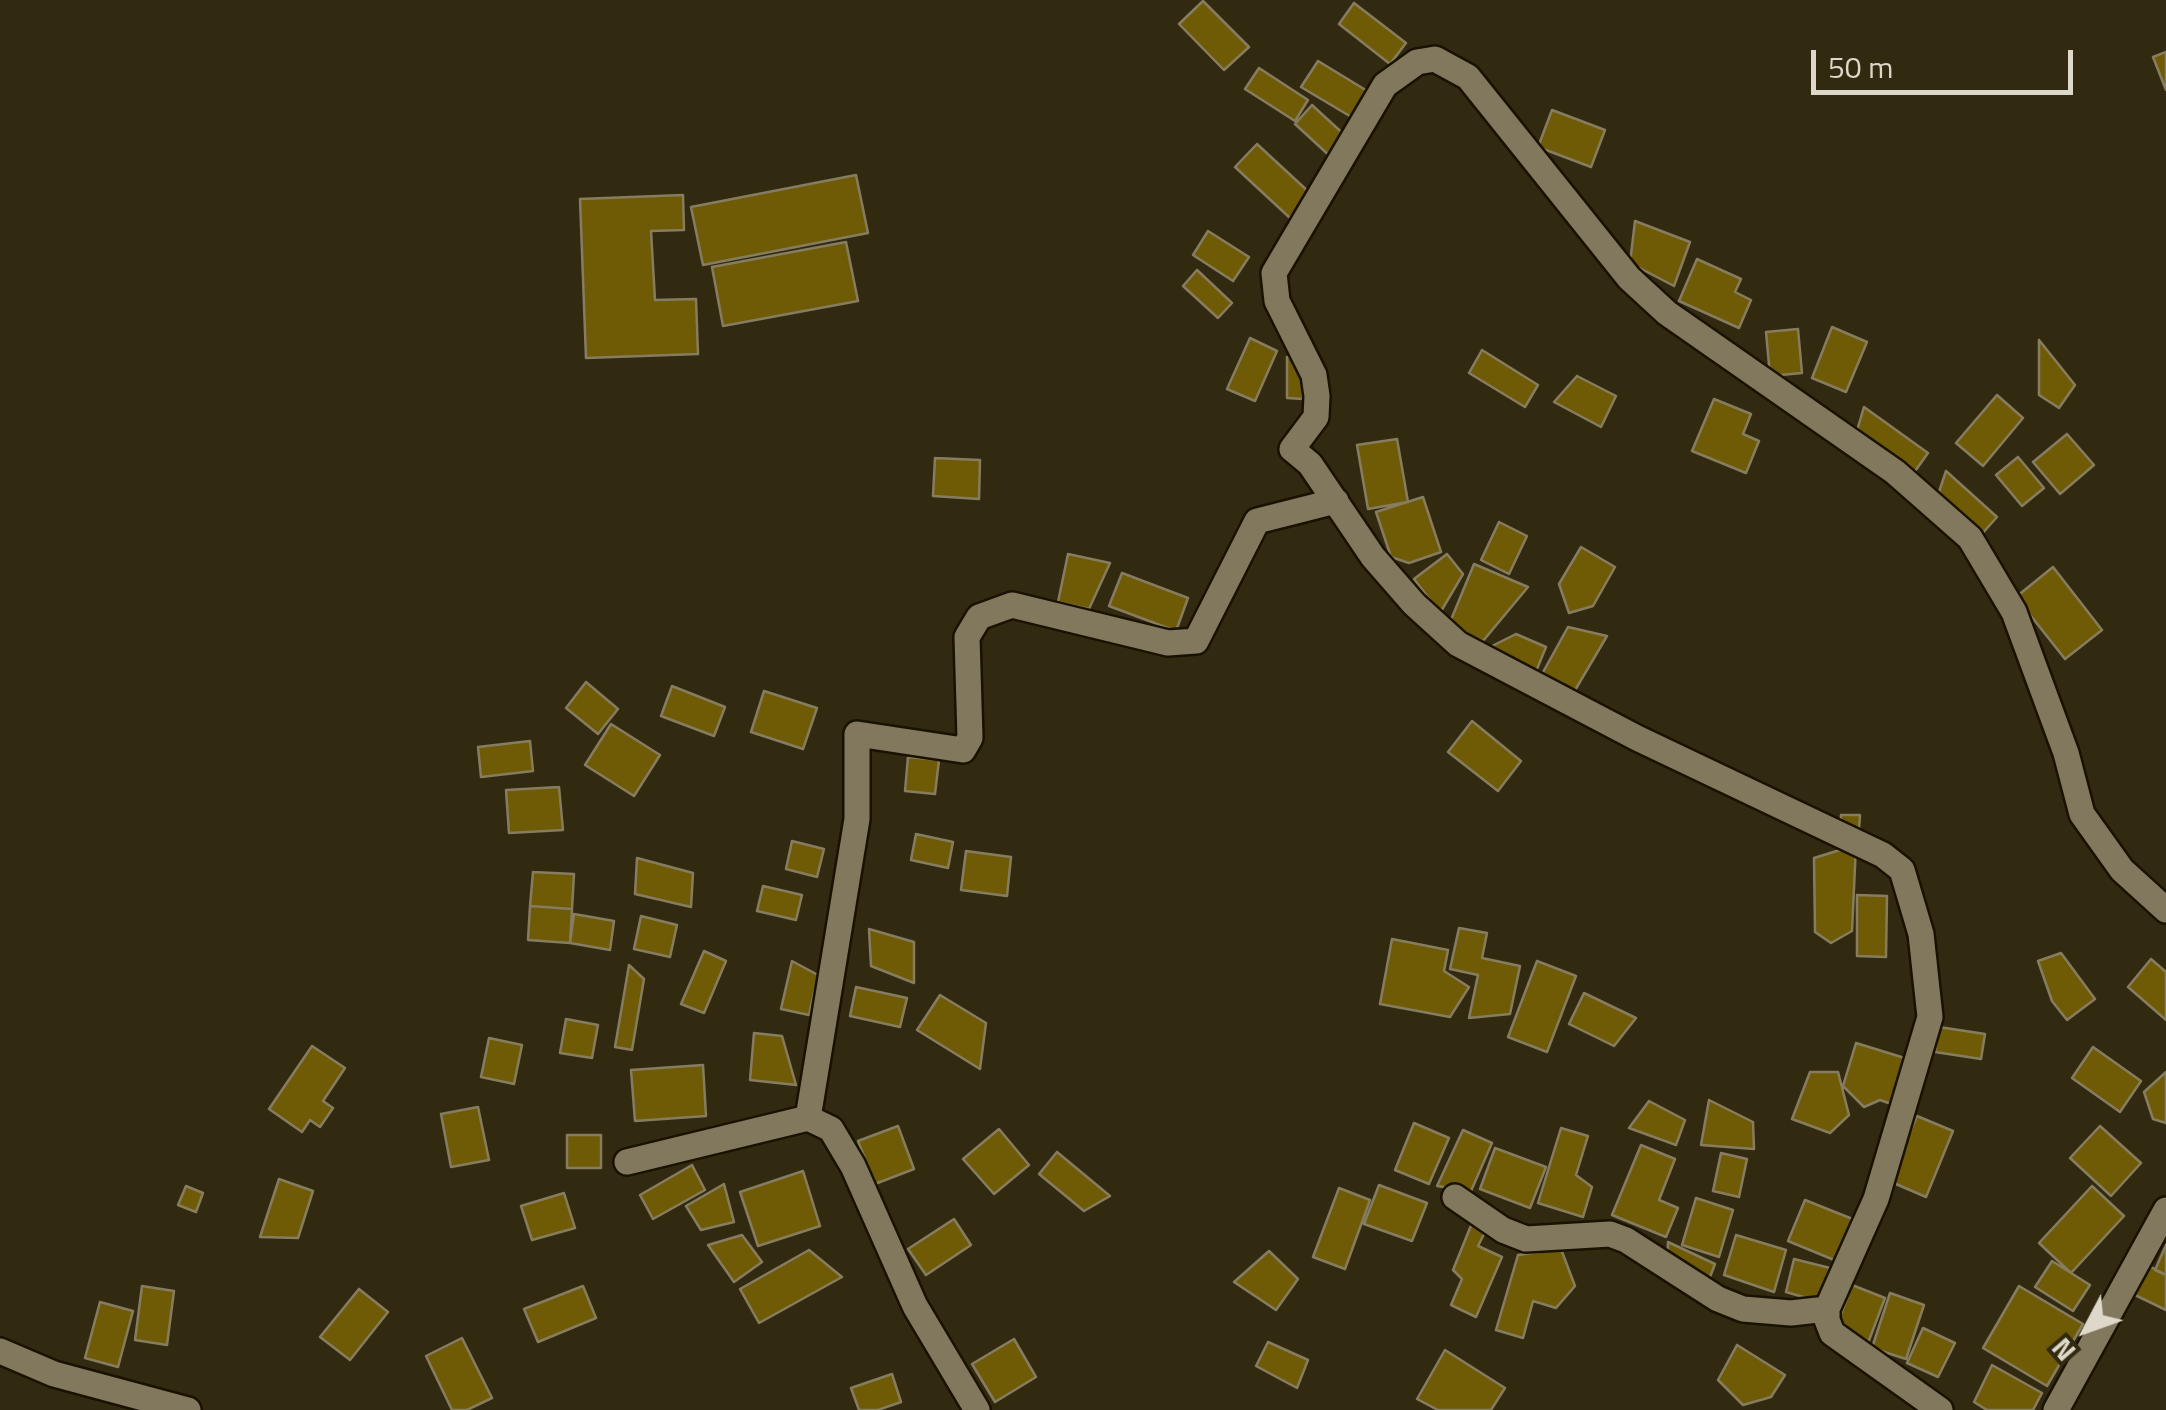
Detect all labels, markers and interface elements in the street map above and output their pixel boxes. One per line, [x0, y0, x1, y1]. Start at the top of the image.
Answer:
scale bar [1816, 30, 2078, 92]
text: 50 m [1828, 44, 1893, 90]
north arrow [2036, 1280, 2136, 1380]
text: N [2040, 1329, 2086, 1371]

